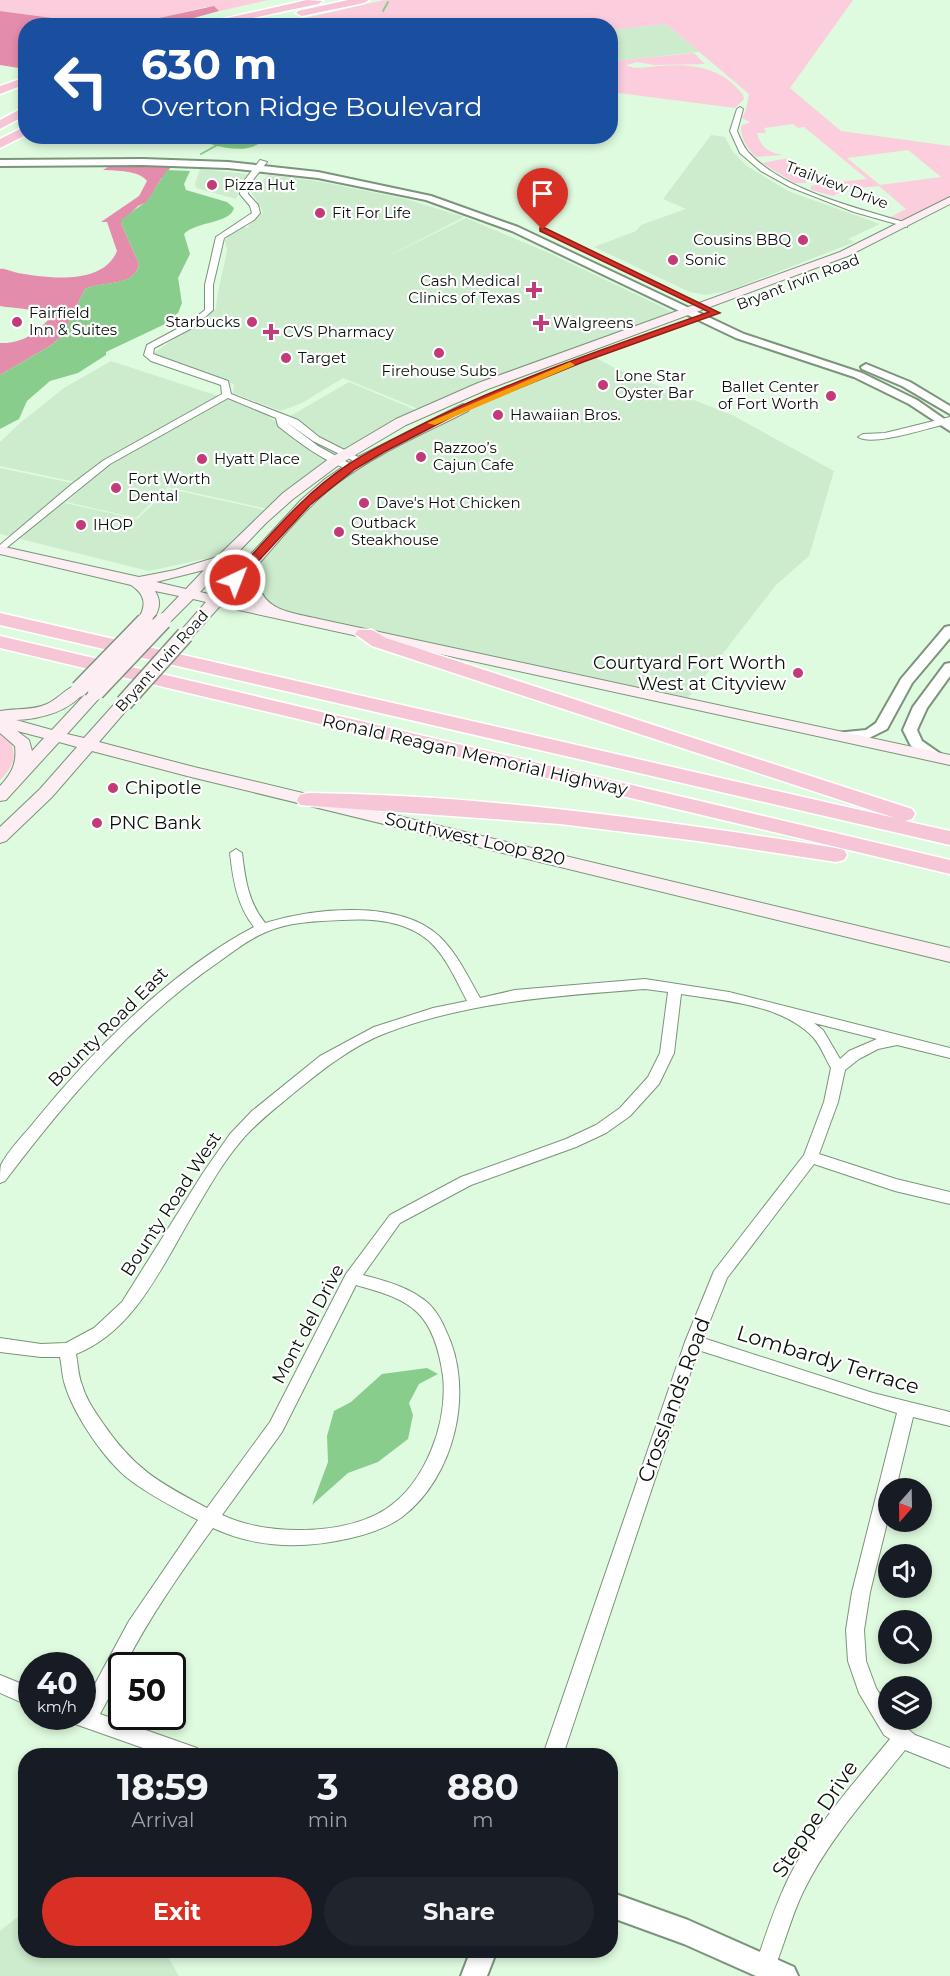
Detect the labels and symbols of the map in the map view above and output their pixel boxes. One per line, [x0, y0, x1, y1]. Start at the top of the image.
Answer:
street label: Trailview Drive [783, 156, 891, 213]
pin [517, 168, 568, 230]
place label: Pizza Hut [224, 175, 295, 194]
marker: Pizza Hut [205, 178, 219, 192]
place label: Fit For Life [332, 203, 411, 222]
marker: Fit For Life [313, 206, 327, 220]
place label: Cousins BBQ [693, 230, 791, 249]
marker: Cousins BBQ [796, 233, 810, 247]
street label: Bryant Irvin Road [734, 249, 862, 314]
place label: Sonic [685, 250, 726, 269]
marker: Sonic [666, 253, 680, 267]
place label: Cash Medical Clinics of Texas [408, 271, 520, 307]
marker: Cash Medical Clinics of Texas [525, 281, 543, 299]
place label: Fairfield Inn & Suites [29, 303, 117, 339]
place label: Starbucks [166, 312, 240, 331]
place label: Walgreens [553, 313, 633, 332]
marker: Fairfield Inn & Suites [10, 315, 24, 329]
marker: Starbucks [245, 315, 259, 329]
marker: Walgreens [534, 316, 548, 330]
place label: CVS Pharmacy [283, 322, 395, 341]
marker: CVS Pharmacy [264, 325, 278, 339]
marker: Firehouse Subs [432, 346, 446, 360]
place label: Target [298, 348, 346, 367]
marker: Target [279, 351, 293, 365]
place label: Firehouse Subs [381, 361, 497, 380]
place label: Lone Star Oyster Bar [615, 366, 694, 402]
place label: Ballet Center of Fort Worth [718, 377, 819, 413]
marker: Lone Star Oyster Bar [596, 378, 610, 392]
marker: Ballet Center of Fort Worth [824, 389, 838, 403]
place label: Hawaiian Bros. [510, 405, 621, 424]
marker: Hawaiian Bros. [491, 408, 505, 422]
place label: Razzoo’s Cajun Cafe [433, 438, 514, 474]
place label: Hyatt Place [214, 449, 300, 468]
marker: Razzoo’s Cajun Cafe [414, 450, 428, 464]
marker: Hyatt Place [195, 452, 209, 466]
place label: Fort Worth Dental [128, 469, 211, 505]
marker: Fort Worth Dental [109, 481, 123, 495]
place label: Dave's Hot Chicken [376, 493, 521, 512]
marker: Dave's Hot Chicken [357, 496, 371, 510]
place label: Outback Steakhouse [351, 513, 439, 549]
place label: IHOP [93, 515, 133, 534]
marker: IHOP [74, 518, 88, 532]
marker: Outback Steakhouse [332, 525, 346, 539]
position arrow [203, 548, 267, 612]
street label: Bryant Irvin Road [111, 606, 212, 715]
place label: Courtyard Fort Worth West at Cityview [593, 652, 786, 695]
marker: Courtyard Fort Worth West at Cityview [791, 666, 805, 680]
street label: Ronald Reagan Memorial Highway [320, 709, 630, 801]
place label: Chipotle [125, 777, 201, 799]
marker: Chipotle [106, 781, 120, 795]
street label: Southwest Loop 820 [383, 808, 567, 870]
place label: PNC Bank [109, 812, 201, 834]
marker: PNC Bank [90, 816, 104, 830]
street label: Bounty Road East [43, 962, 173, 1092]
street label: Bounty Road West [116, 1128, 226, 1280]
street label: Mont del Drive [267, 1260, 349, 1388]
street label: Crosslands Road [632, 1314, 715, 1486]
street label: Lombardy Terrace [734, 1320, 922, 1399]
north arrow [878, 1478, 932, 1532]
speed limit sign: 50 [108, 1652, 186, 1730]
street label: Steppe Drive [766, 1756, 863, 1882]

